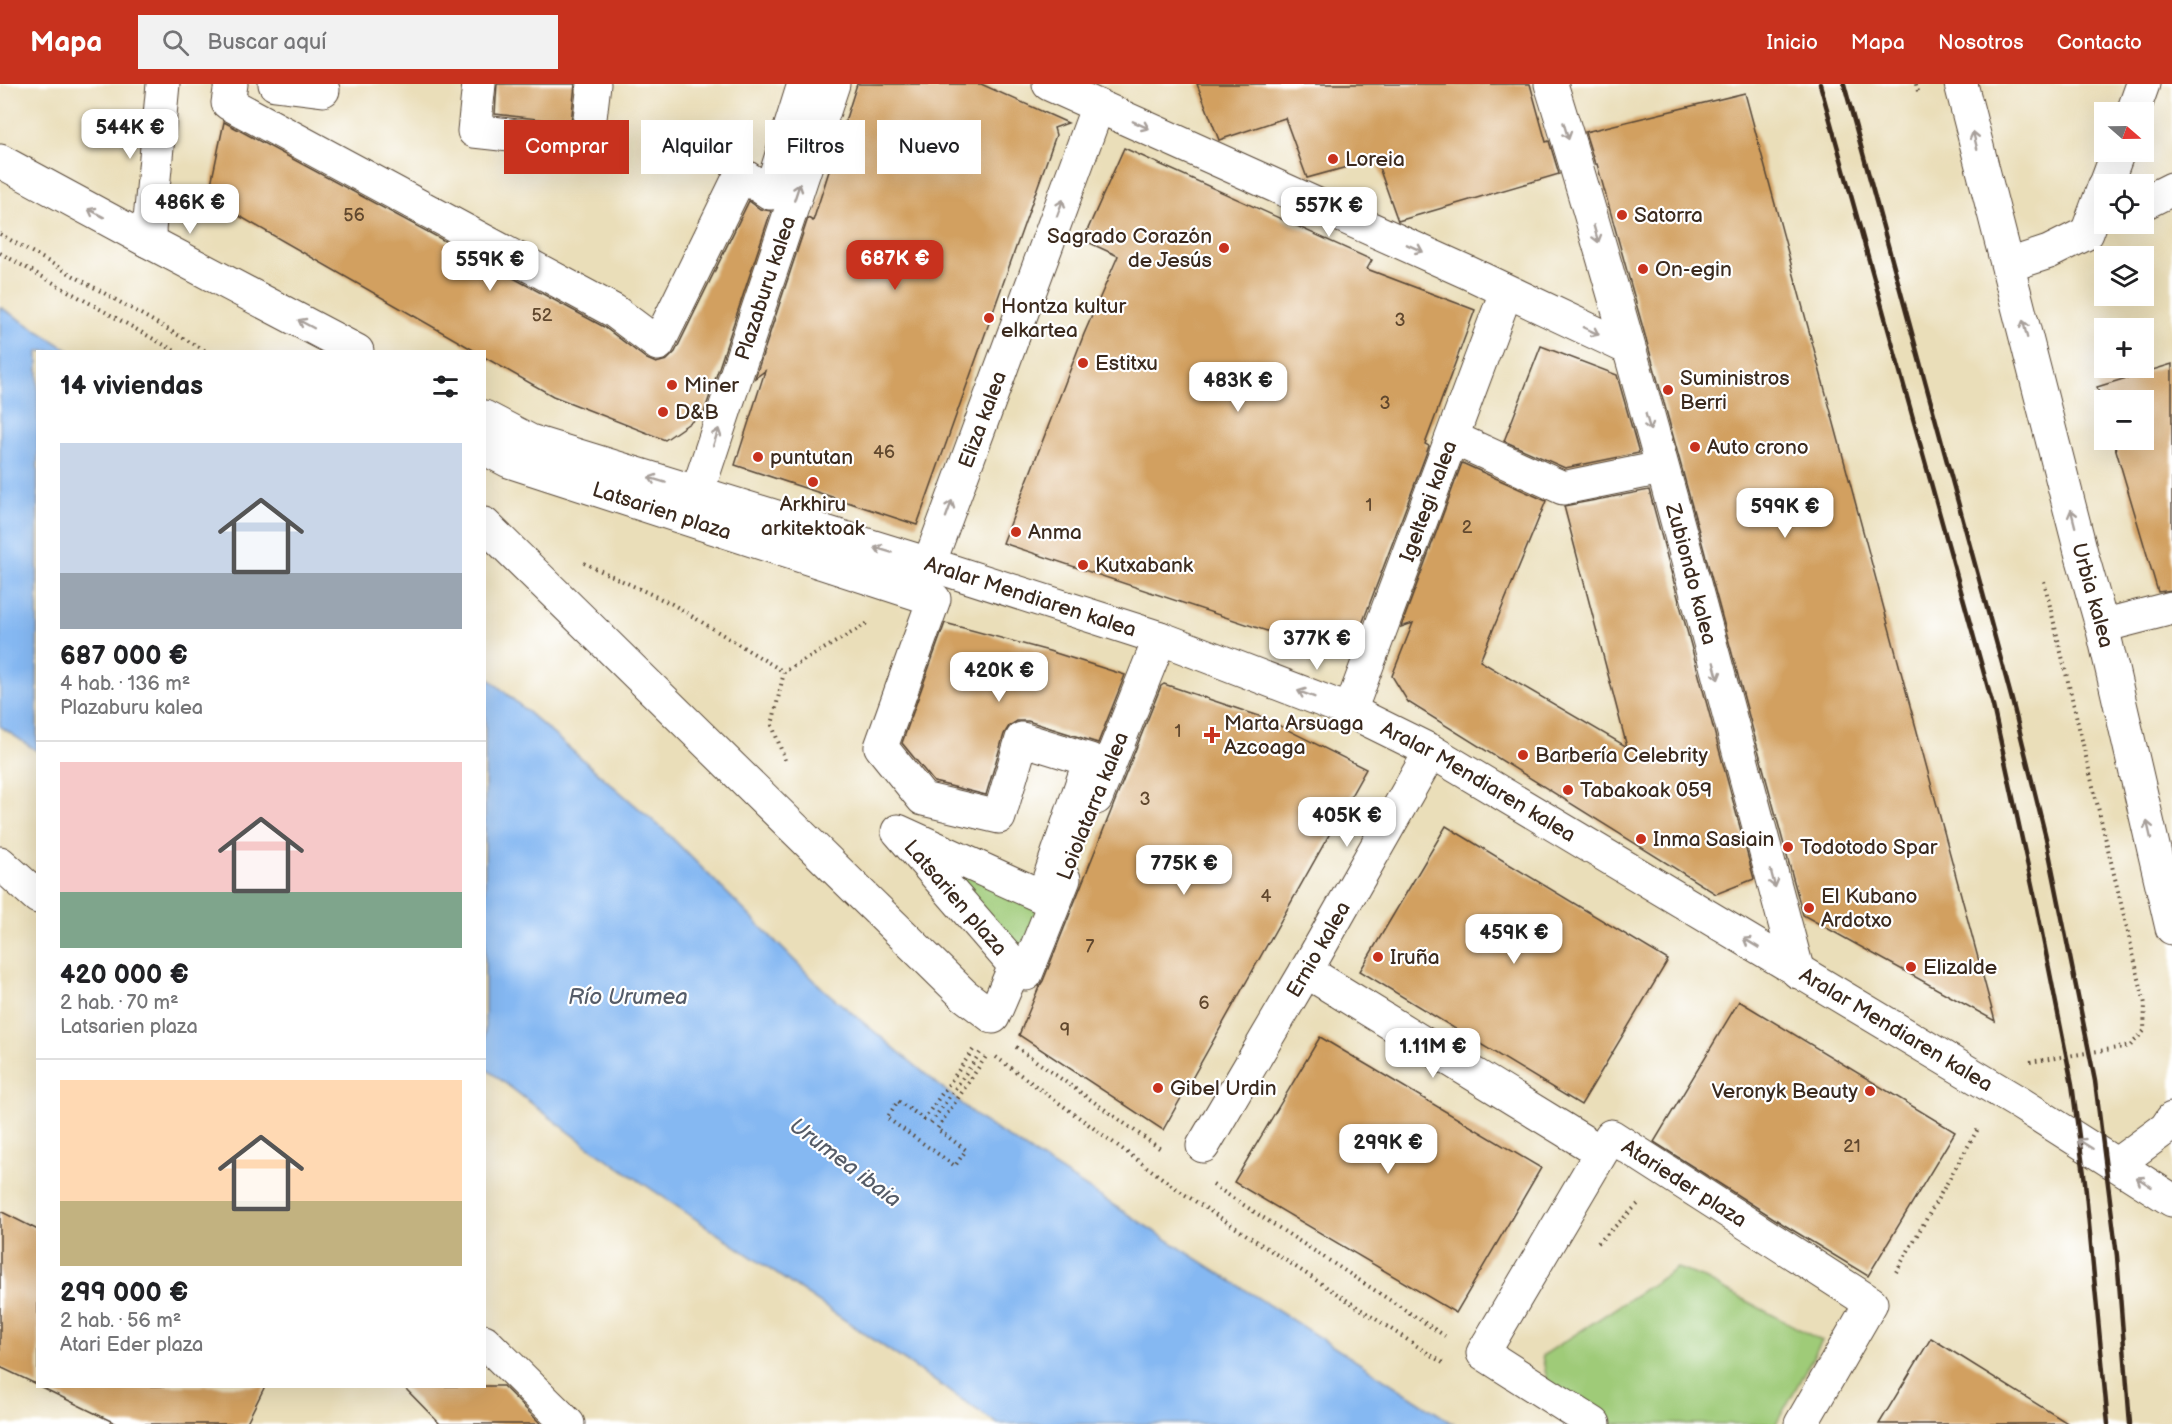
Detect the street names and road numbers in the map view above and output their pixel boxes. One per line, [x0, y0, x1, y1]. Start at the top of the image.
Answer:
street label: Plazaburu kalea [730, 213, 801, 363]
street label: Eliza kalea [953, 368, 1012, 471]
street label: Igeltegi kalea [1394, 437, 1462, 565]
street label: Latsarien plaza [589, 476, 735, 545]
street label: Zubiondo kalea [1660, 500, 1722, 647]
street label: Urbia kalea [2067, 540, 2119, 650]
street label: Aralar Mendiaren kalea [922, 551, 1139, 642]
street label: Aralar Mendiaren kalea [1377, 716, 1580, 847]
street label: Loiolatarra kalea [1052, 728, 1134, 884]
street label: Latsarien plaza [899, 835, 1013, 961]
street label: Ernio kalea [1281, 897, 1356, 1002]
street label: Aralar Mendiaren kalea [1795, 962, 1997, 1097]
street label: Atarieder plaza [1617, 1134, 1752, 1233]

